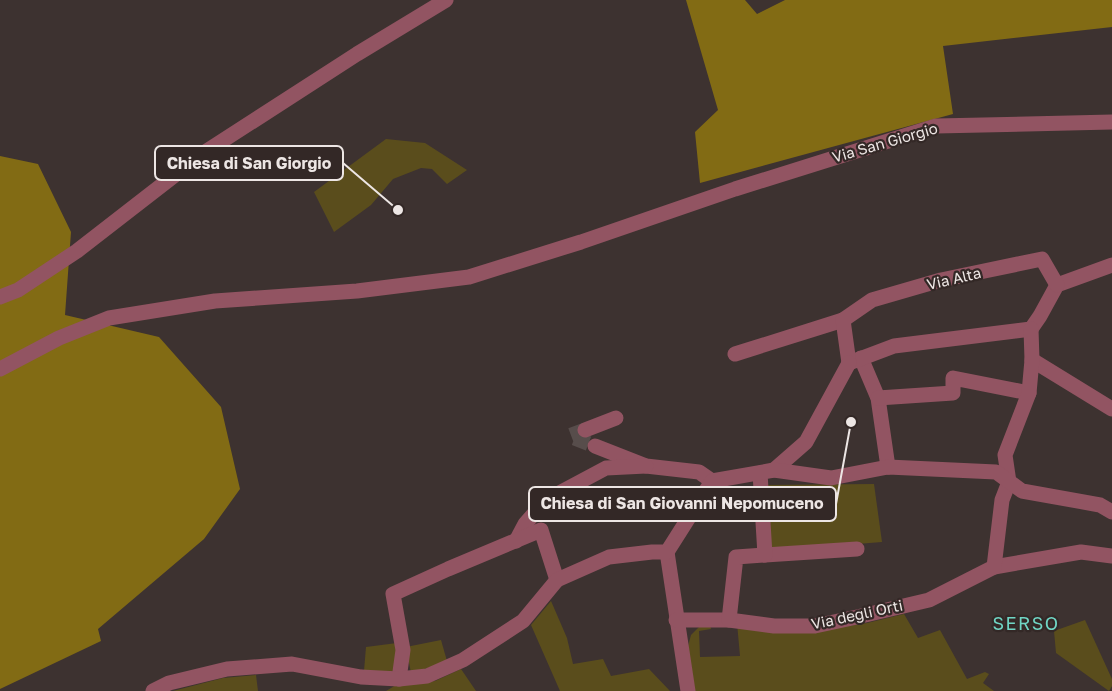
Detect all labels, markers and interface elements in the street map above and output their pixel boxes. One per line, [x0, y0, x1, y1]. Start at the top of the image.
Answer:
street label: Via San Giorgio [830, 118, 940, 166]
callout: Chiesa di San Giorgio [155, 146, 343, 180]
text: Chiesa di San Giorgio [167, 153, 332, 173]
street label: Via Alta [925, 263, 983, 293]
callout: Chiesa di San Giovanni Nepomuceno [529, 487, 836, 521]
text: Chiesa di San Giovanni Nepomuceno [541, 493, 824, 513]
street label: Via degli Orti [809, 596, 904, 633]
district label: SERSO [992, 612, 1060, 634]

